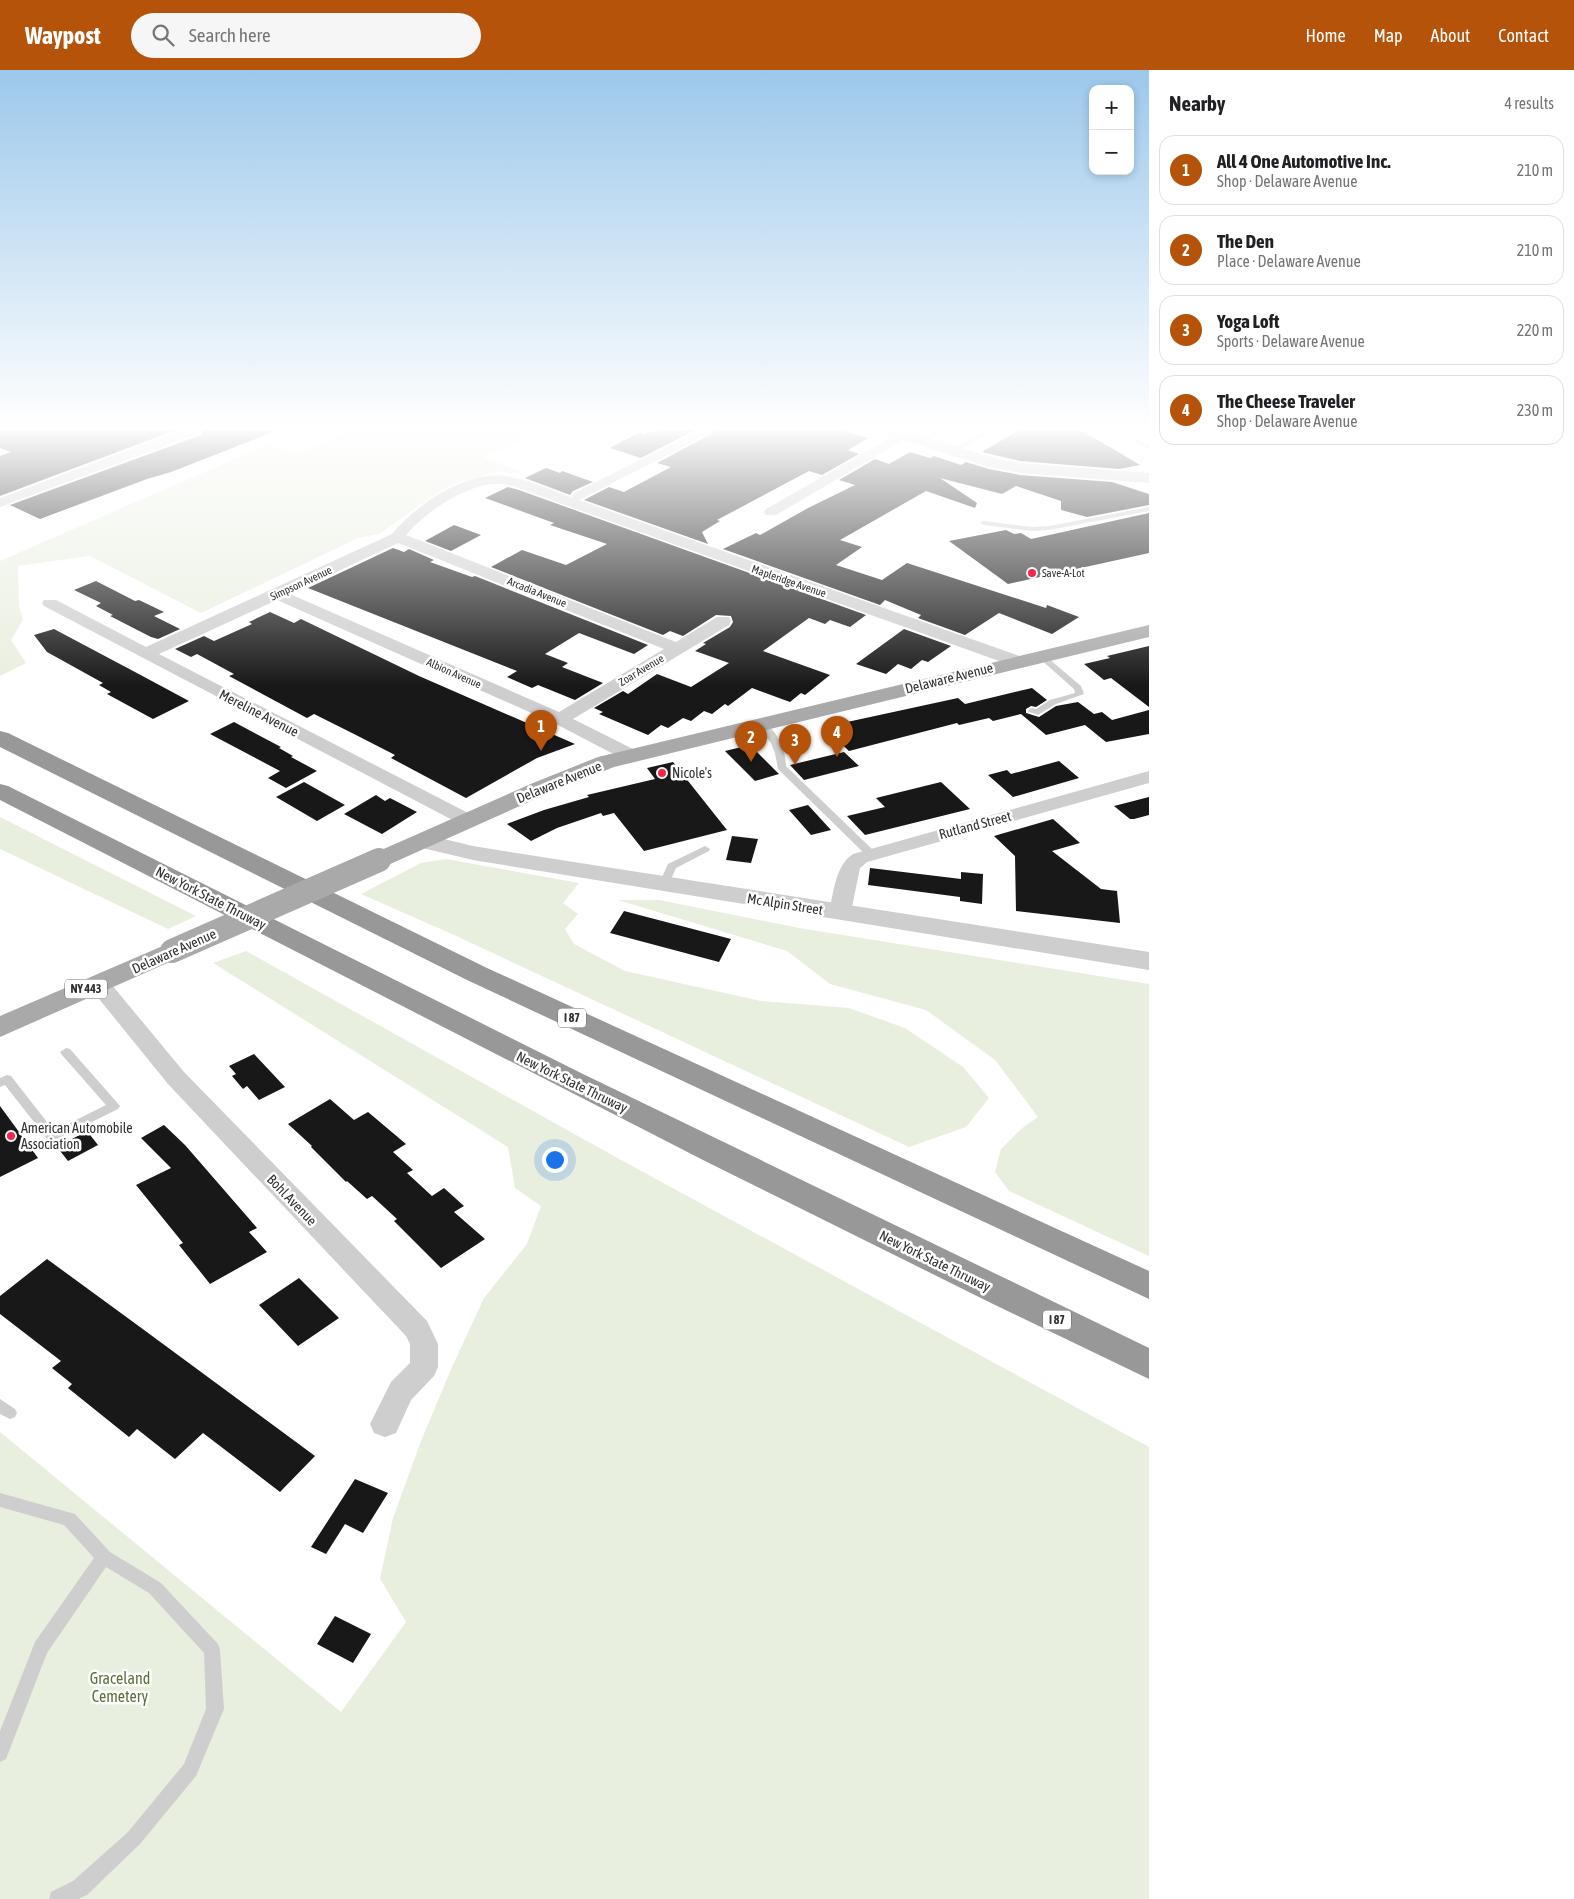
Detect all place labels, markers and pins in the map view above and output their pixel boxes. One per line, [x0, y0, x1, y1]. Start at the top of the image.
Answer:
marker: Save-A-Lot [1026, 567, 1038, 579]
place label: Save-A-Lot [1042, 567, 1085, 579]
pin: 1 [525, 710, 557, 751]
pin: 4 [821, 716, 853, 757]
pin: 2 [735, 721, 767, 762]
pin: 3 [779, 724, 811, 765]
place label: Nicole's [672, 765, 712, 781]
marker: Nicole's [656, 767, 668, 779]
place label: American Automobile Association [21, 1120, 133, 1152]
marker: American Automobile Association [5, 1130, 17, 1142]

